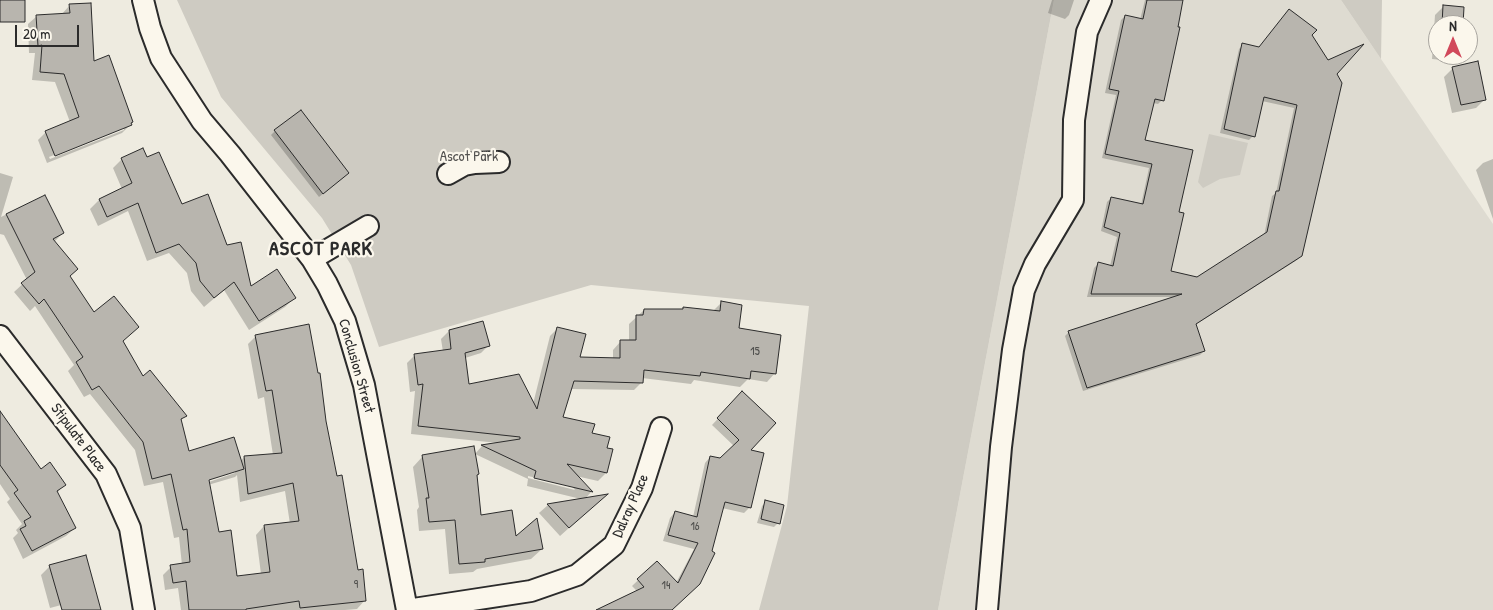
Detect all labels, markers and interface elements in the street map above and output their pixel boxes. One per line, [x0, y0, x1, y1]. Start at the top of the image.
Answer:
scale bar [18, 15, 81, 47]
north arrow [1428, 15, 1478, 65]
text: N [1449, 16, 1457, 35]
text: 20 m [23, 23, 50, 44]
park label: Ascot Park [440, 148, 498, 166]
district label: ASCOT PARK [268, 238, 374, 262]
street label: Conclusion Street [334, 317, 378, 415]
house number: 15 [750, 345, 760, 359]
street label: Stipulate Place [46, 400, 110, 476]
street label: Dalray Place [609, 472, 653, 540]
house number: 16 [690, 520, 700, 534]
house number: 9 [354, 578, 358, 592]
house number: 14 [662, 579, 670, 593]

